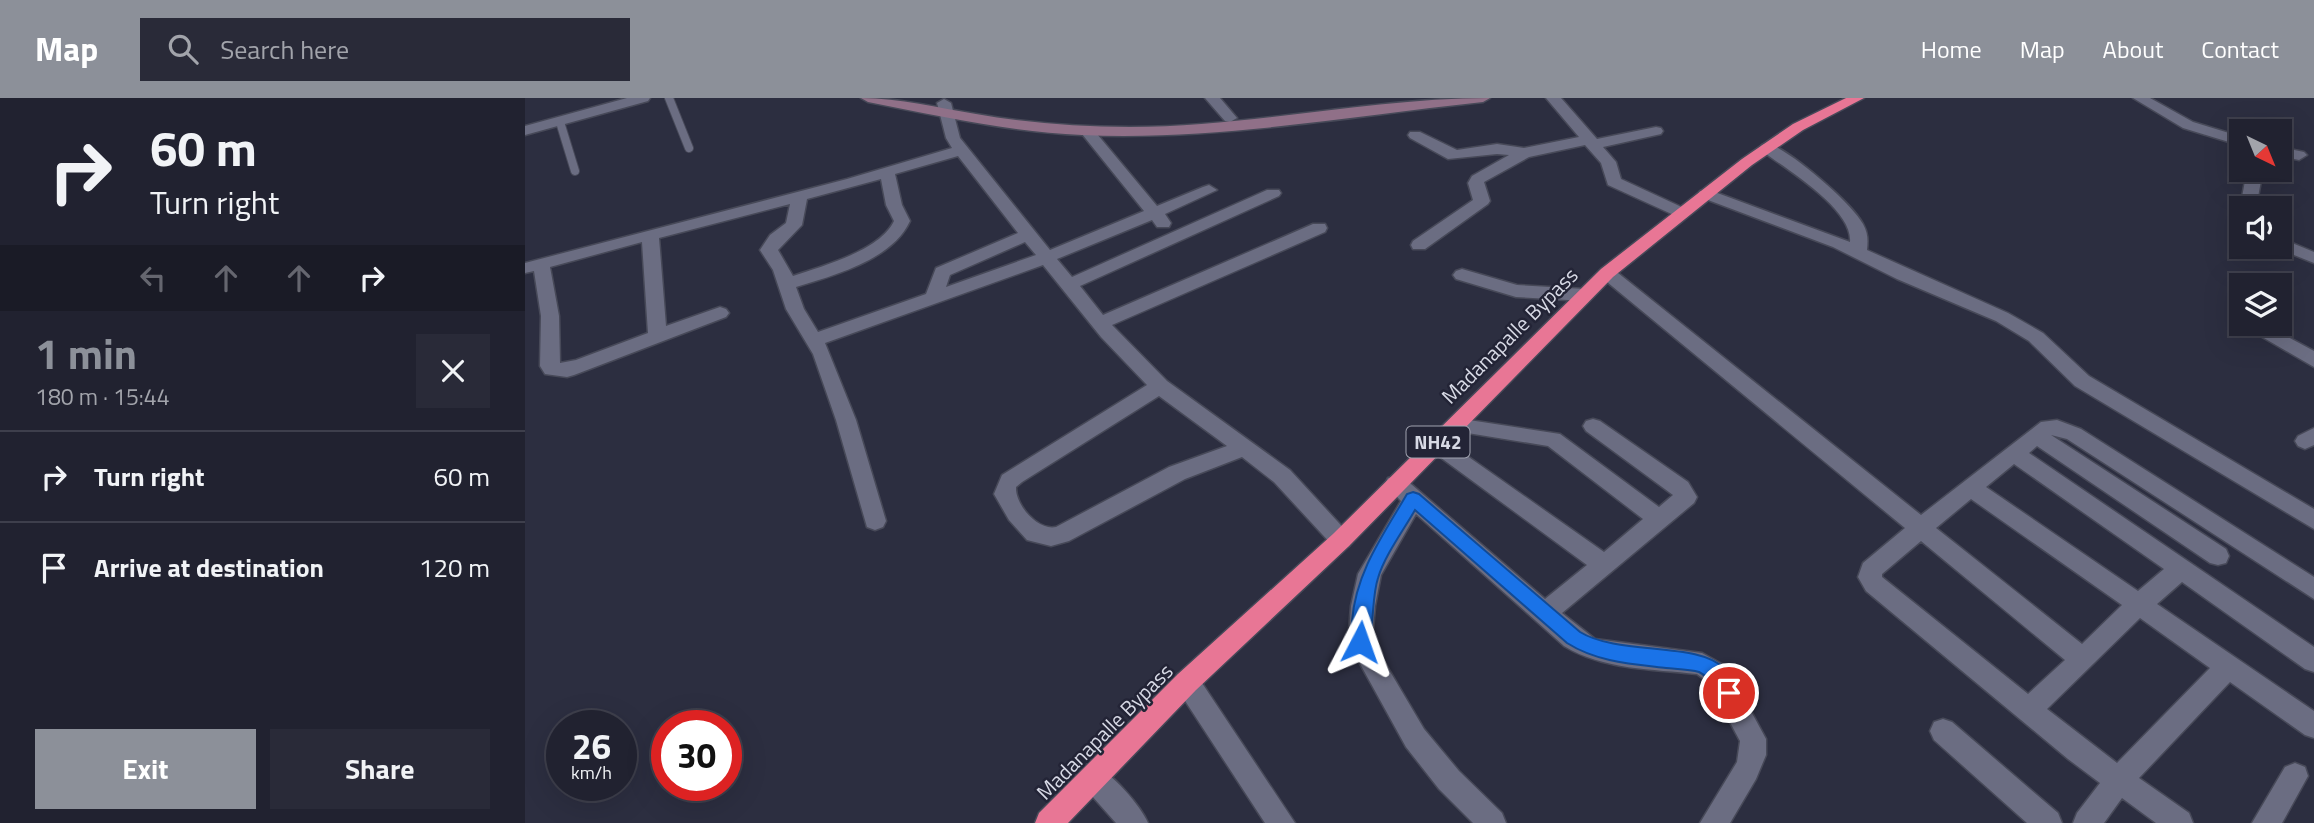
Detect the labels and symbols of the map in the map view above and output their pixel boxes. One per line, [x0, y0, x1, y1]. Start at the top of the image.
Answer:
north arrow [2229, 119, 2293, 182]
street label: Madanapalle Bypass [1434, 260, 1585, 411]
road number: NH42 [1406, 426, 1469, 458]
position arrow [1323, 605, 1397, 679]
street label: Madanapalle Bypass [1029, 656, 1180, 807]
pin [1699, 663, 1759, 723]
speed limit sign: 30 [651, 710, 742, 801]

